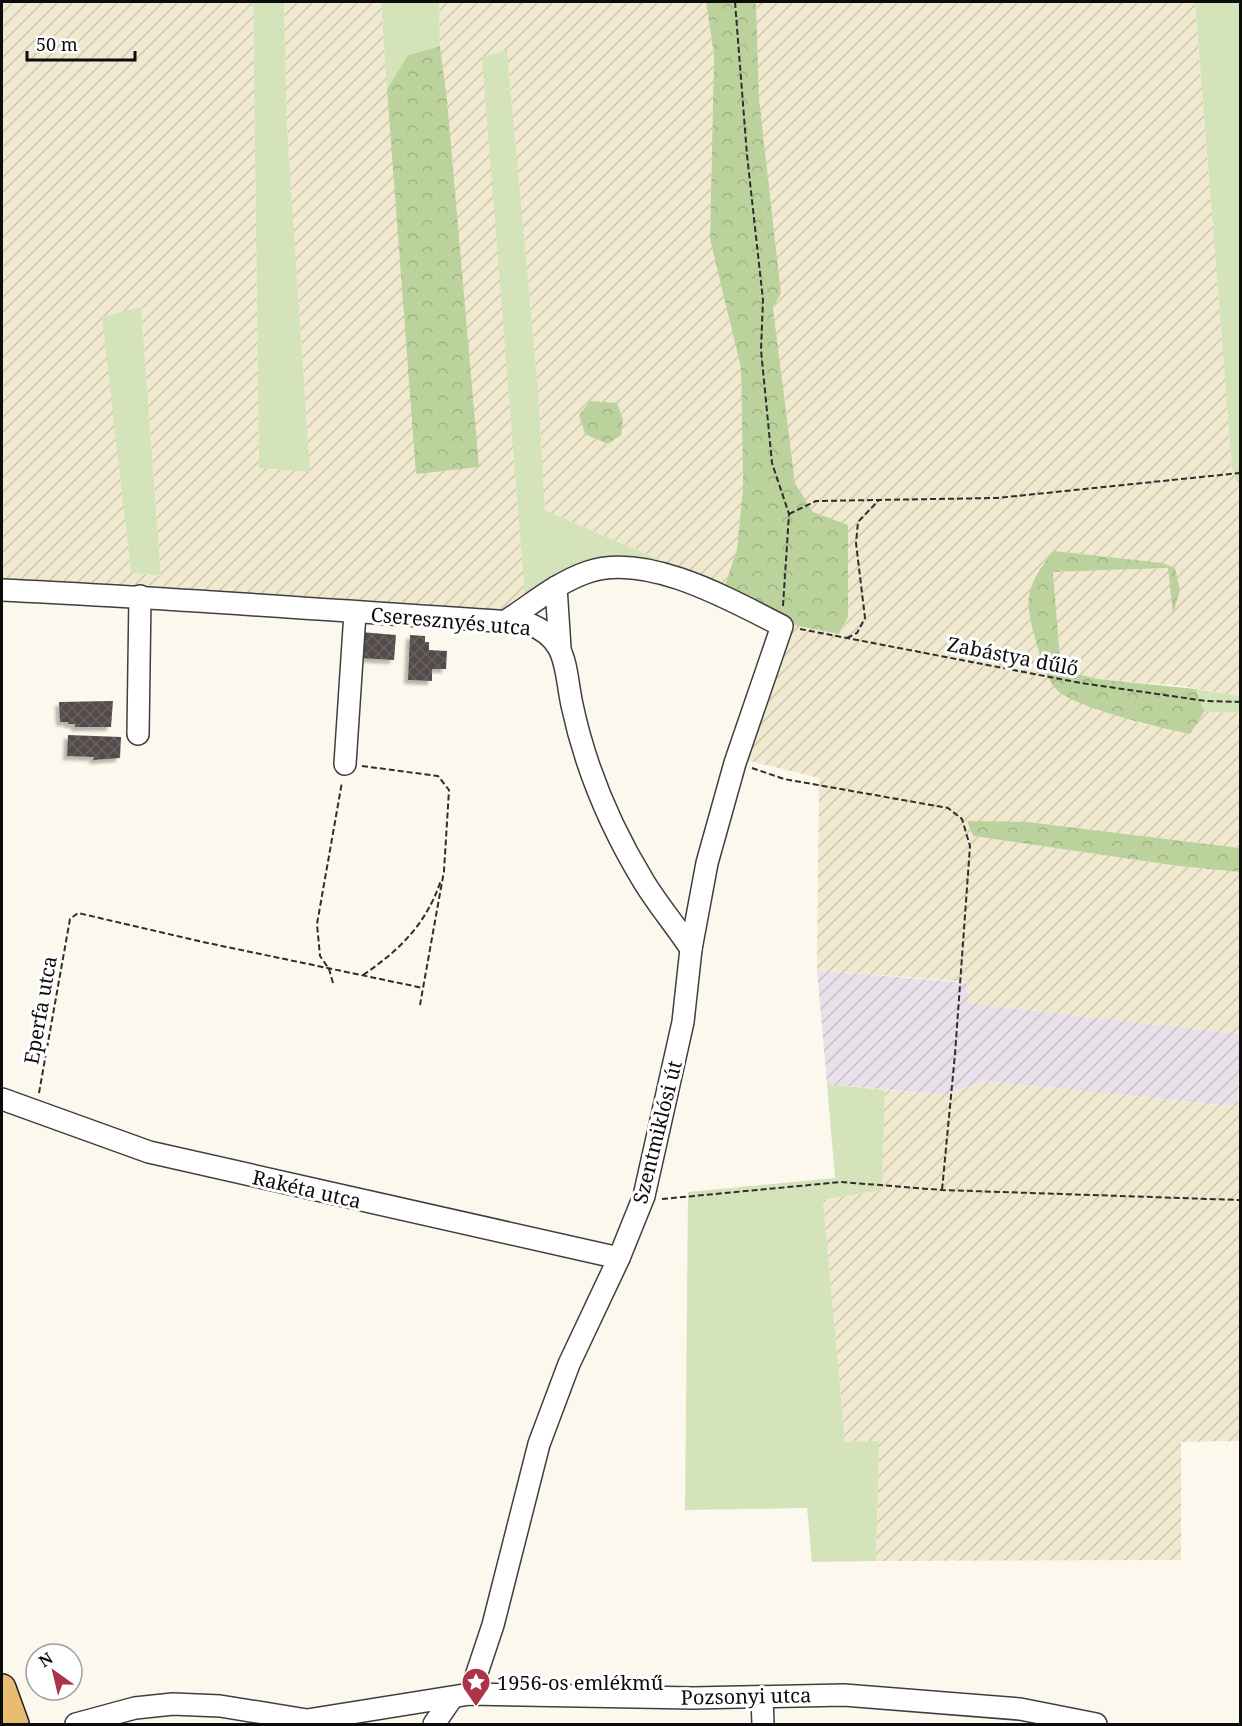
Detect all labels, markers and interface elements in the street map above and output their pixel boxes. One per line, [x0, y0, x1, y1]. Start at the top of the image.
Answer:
scale bar [27, 24, 135, 62]
text: 50 m [36, 32, 78, 56]
street label: Cseresznyés utca [370, 601, 532, 641]
street label: Zabástya dűlő [945, 630, 1081, 682]
street label: Eperfa utca [17, 954, 63, 1066]
street label: Szentmiklósi út [626, 1057, 688, 1207]
street label: Rakéta utca [250, 1163, 364, 1215]
north arrow [24, 1642, 84, 1702]
text: N [34, 1647, 57, 1672]
place icon: 1956-os emlékmű [460, 1666, 492, 1708]
place label: 1956-os emlékmű [497, 1669, 664, 1696]
street label: Pozsonyi utca [680, 1681, 812, 1711]

